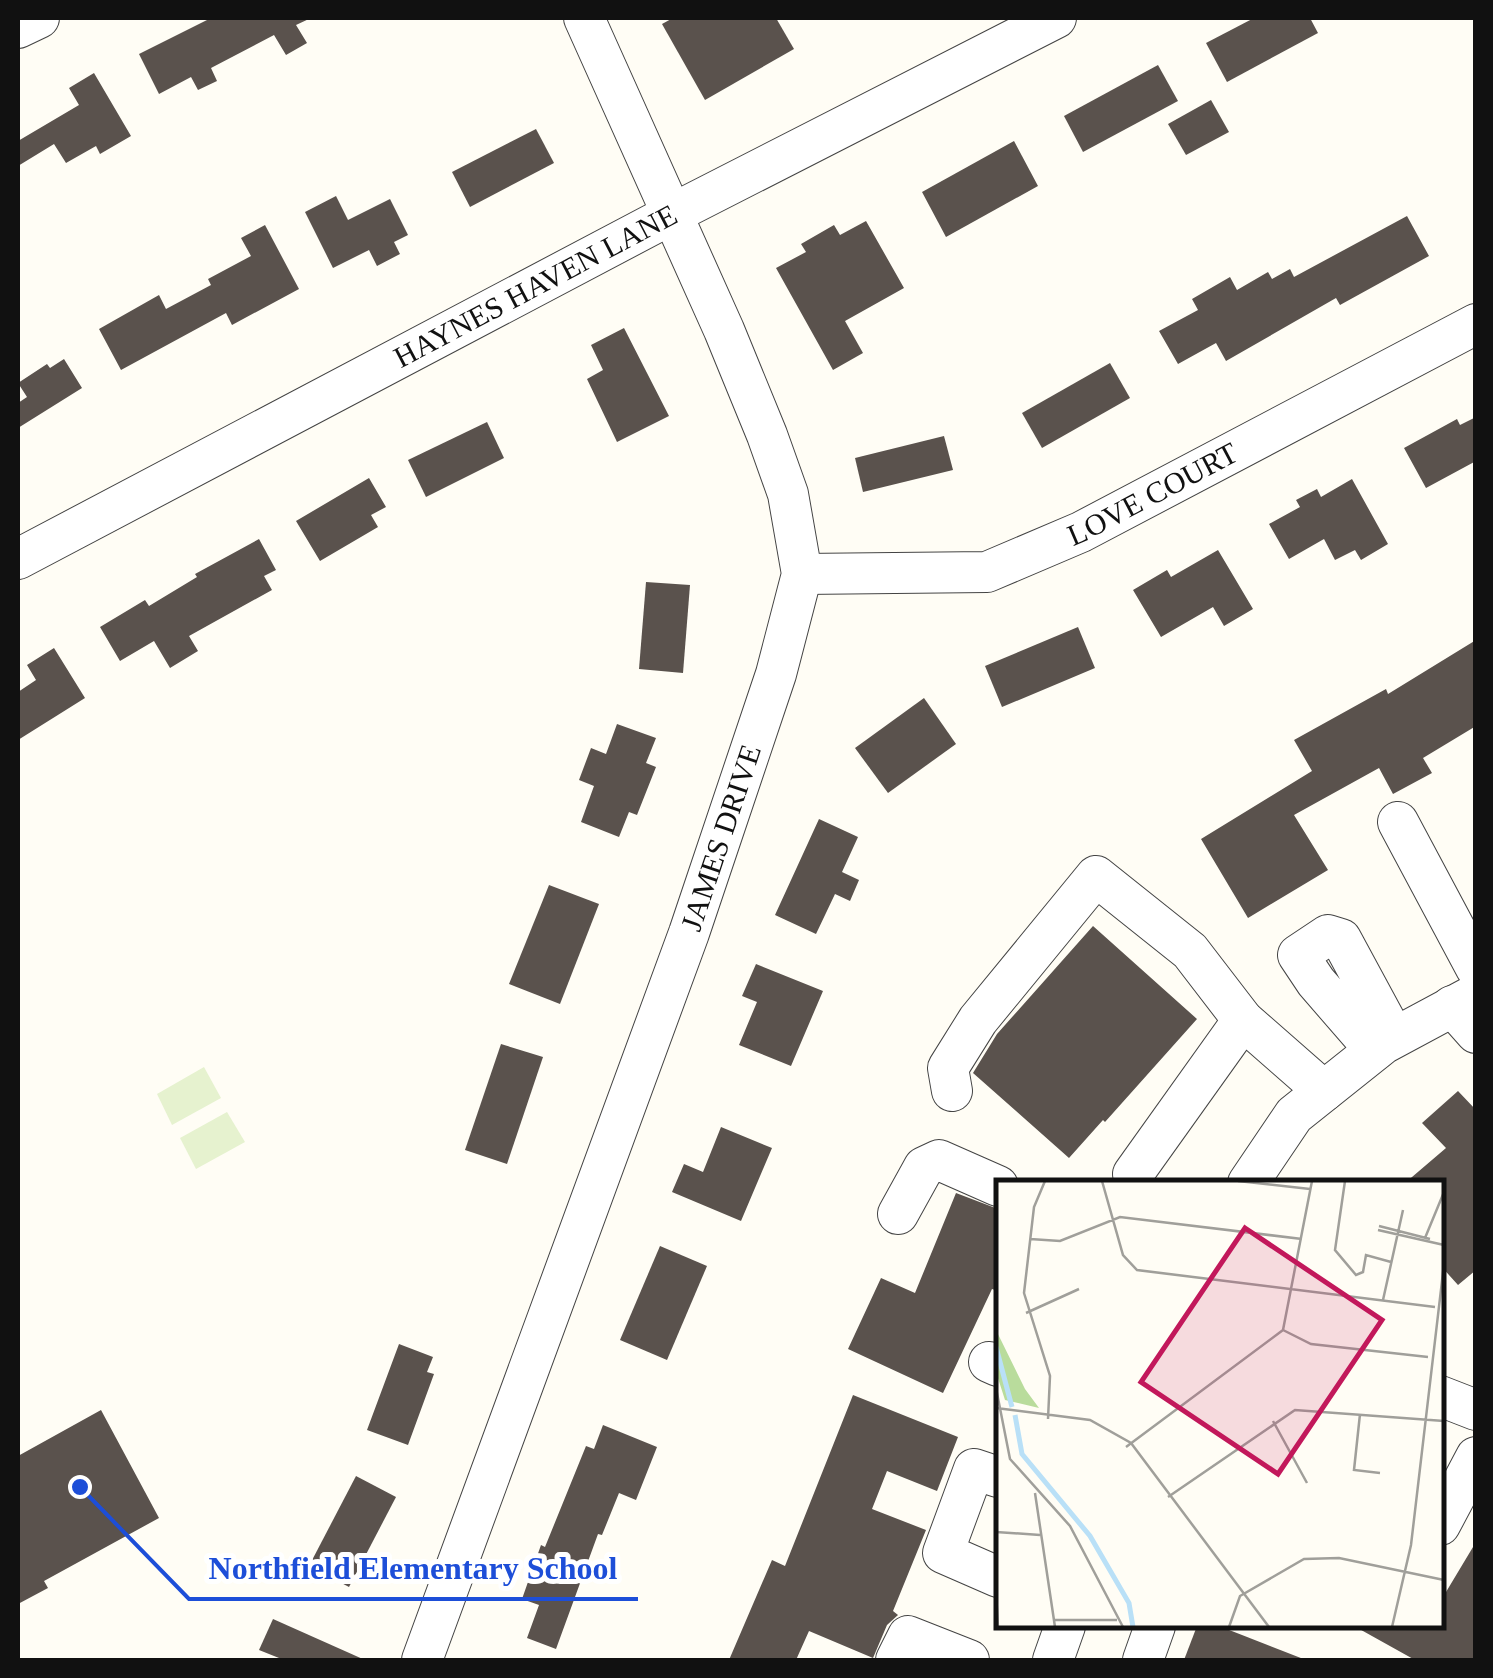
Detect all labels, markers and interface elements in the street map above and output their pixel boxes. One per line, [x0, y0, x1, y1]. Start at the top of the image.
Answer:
street label: HAYNES HAVEN LANE [388, 198, 682, 374]
street label: LOVE COURT [1063, 436, 1243, 552]
street label: JAMES DRIVE [674, 740, 767, 935]
inset map [996, 1180, 1443, 1628]
callout: Northfield Elementary School [189, 1537, 638, 1599]
text: Northfield Elementary School [209, 1550, 618, 1586]

